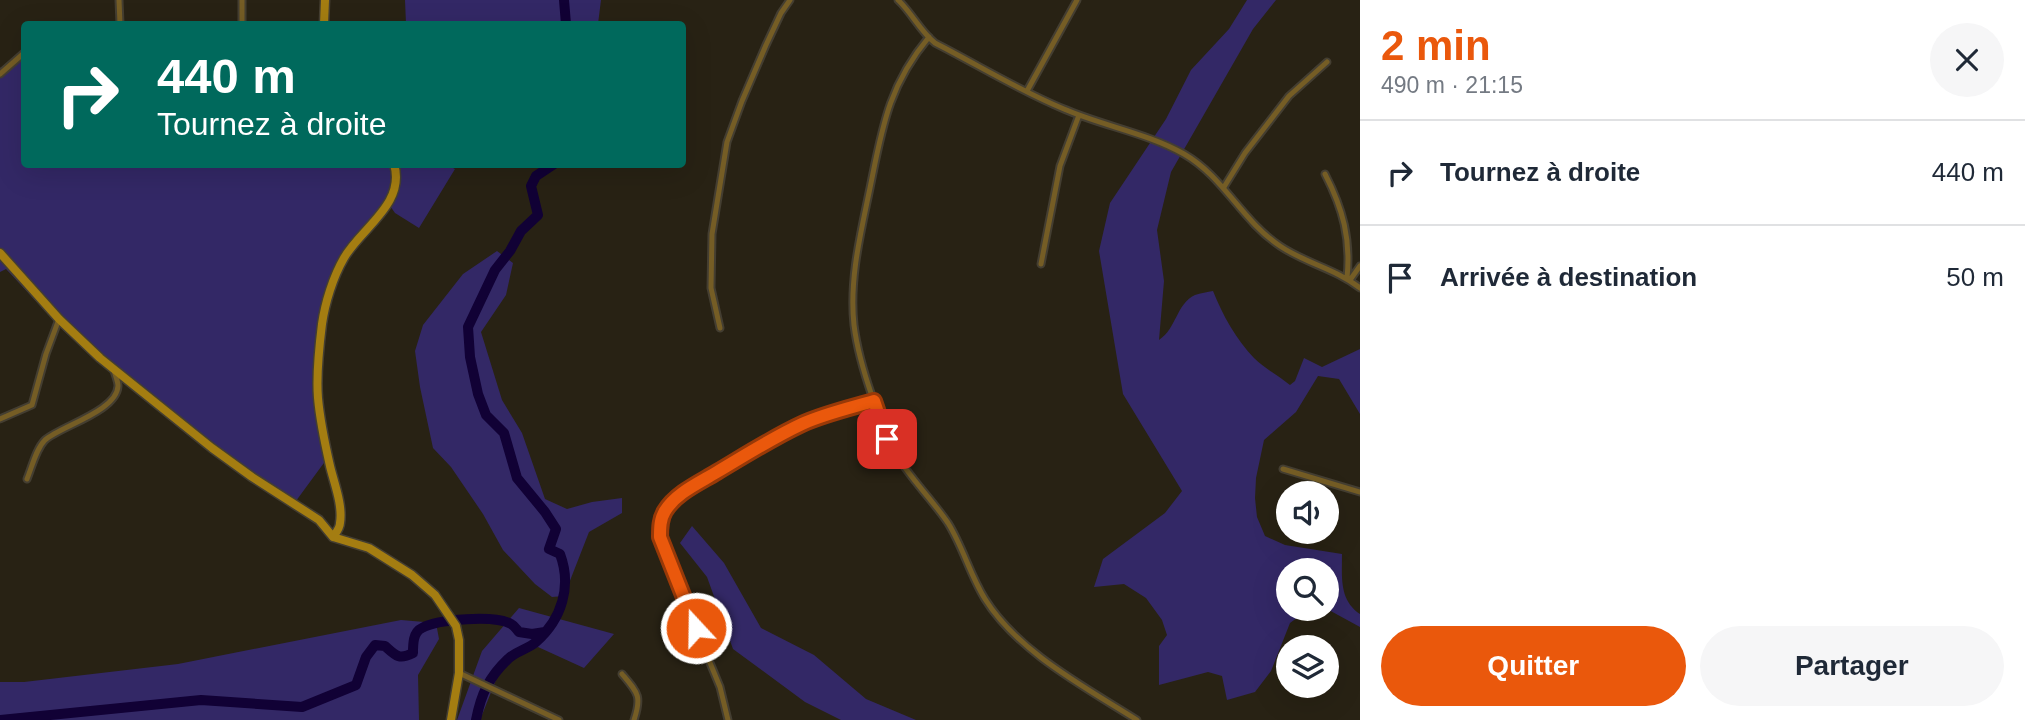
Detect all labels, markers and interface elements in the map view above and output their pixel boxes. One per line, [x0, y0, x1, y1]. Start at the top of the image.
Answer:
text: 2 min [1381, 22, 1491, 69]
button: close [1930, 23, 2004, 97]
icon: right [42, 49, 133, 140]
text: 440 m [157, 49, 296, 103]
text: 490 m · 21:15 [1381, 72, 1523, 98]
text: Tournez à droite [157, 106, 386, 142]
icon: right [1381, 154, 1419, 192]
text: Tournez à droite [1440, 157, 1640, 187]
text: 440 m [1932, 157, 2004, 187]
icon: arrive [1381, 259, 1419, 297]
text: Arrivée à destination [1440, 262, 1697, 292]
text: 50 m [1946, 262, 2004, 292]
pin [857, 409, 917, 469]
icon: arrive [868, 420, 906, 458]
map controls [1276, 481, 1339, 698]
button: sound [1276, 481, 1339, 544]
button: search [1276, 558, 1339, 621]
position arrow [659, 591, 733, 665]
button: Quitter [1381, 626, 1686, 706]
button: Partager [1700, 626, 2004, 706]
button: layers [1276, 635, 1339, 698]

